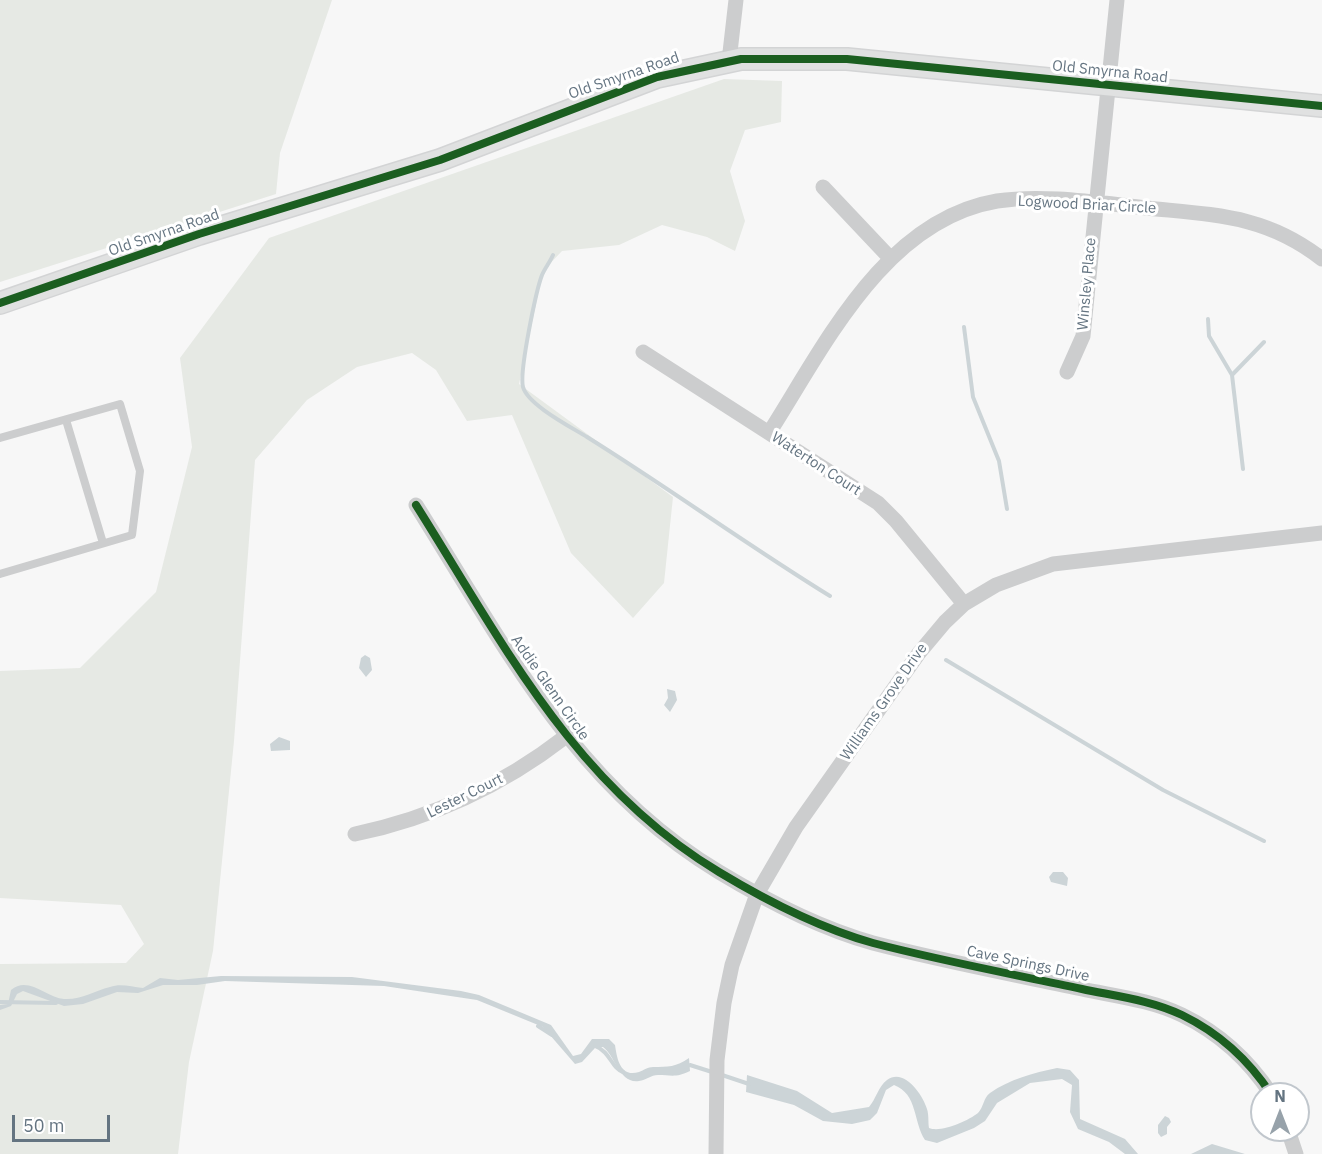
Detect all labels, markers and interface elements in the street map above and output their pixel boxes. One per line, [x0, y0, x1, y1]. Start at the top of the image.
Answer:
street label: Old Smyrna Road [566, 49, 682, 103]
street label: Old Smyrna Road [1051, 57, 1169, 87]
street label: Logwood Briar Circle [1017, 192, 1157, 218]
street label: Old Smyrna Road [106, 206, 222, 260]
street label: Winsley Place [1074, 237, 1100, 331]
street label: Waterton Court [768, 428, 864, 500]
street label: Addie Glenn Circle [507, 632, 593, 744]
street label: Williams Grove Drive [837, 640, 931, 764]
street label: Lester Court [424, 770, 506, 822]
street label: Cave Springs Drive [965, 942, 1091, 986]
north arrow [1250, 1082, 1310, 1142]
text: N [1274, 1086, 1286, 1106]
scale bar [15, 1103, 112, 1141]
text: 50 m [23, 1114, 65, 1137]

